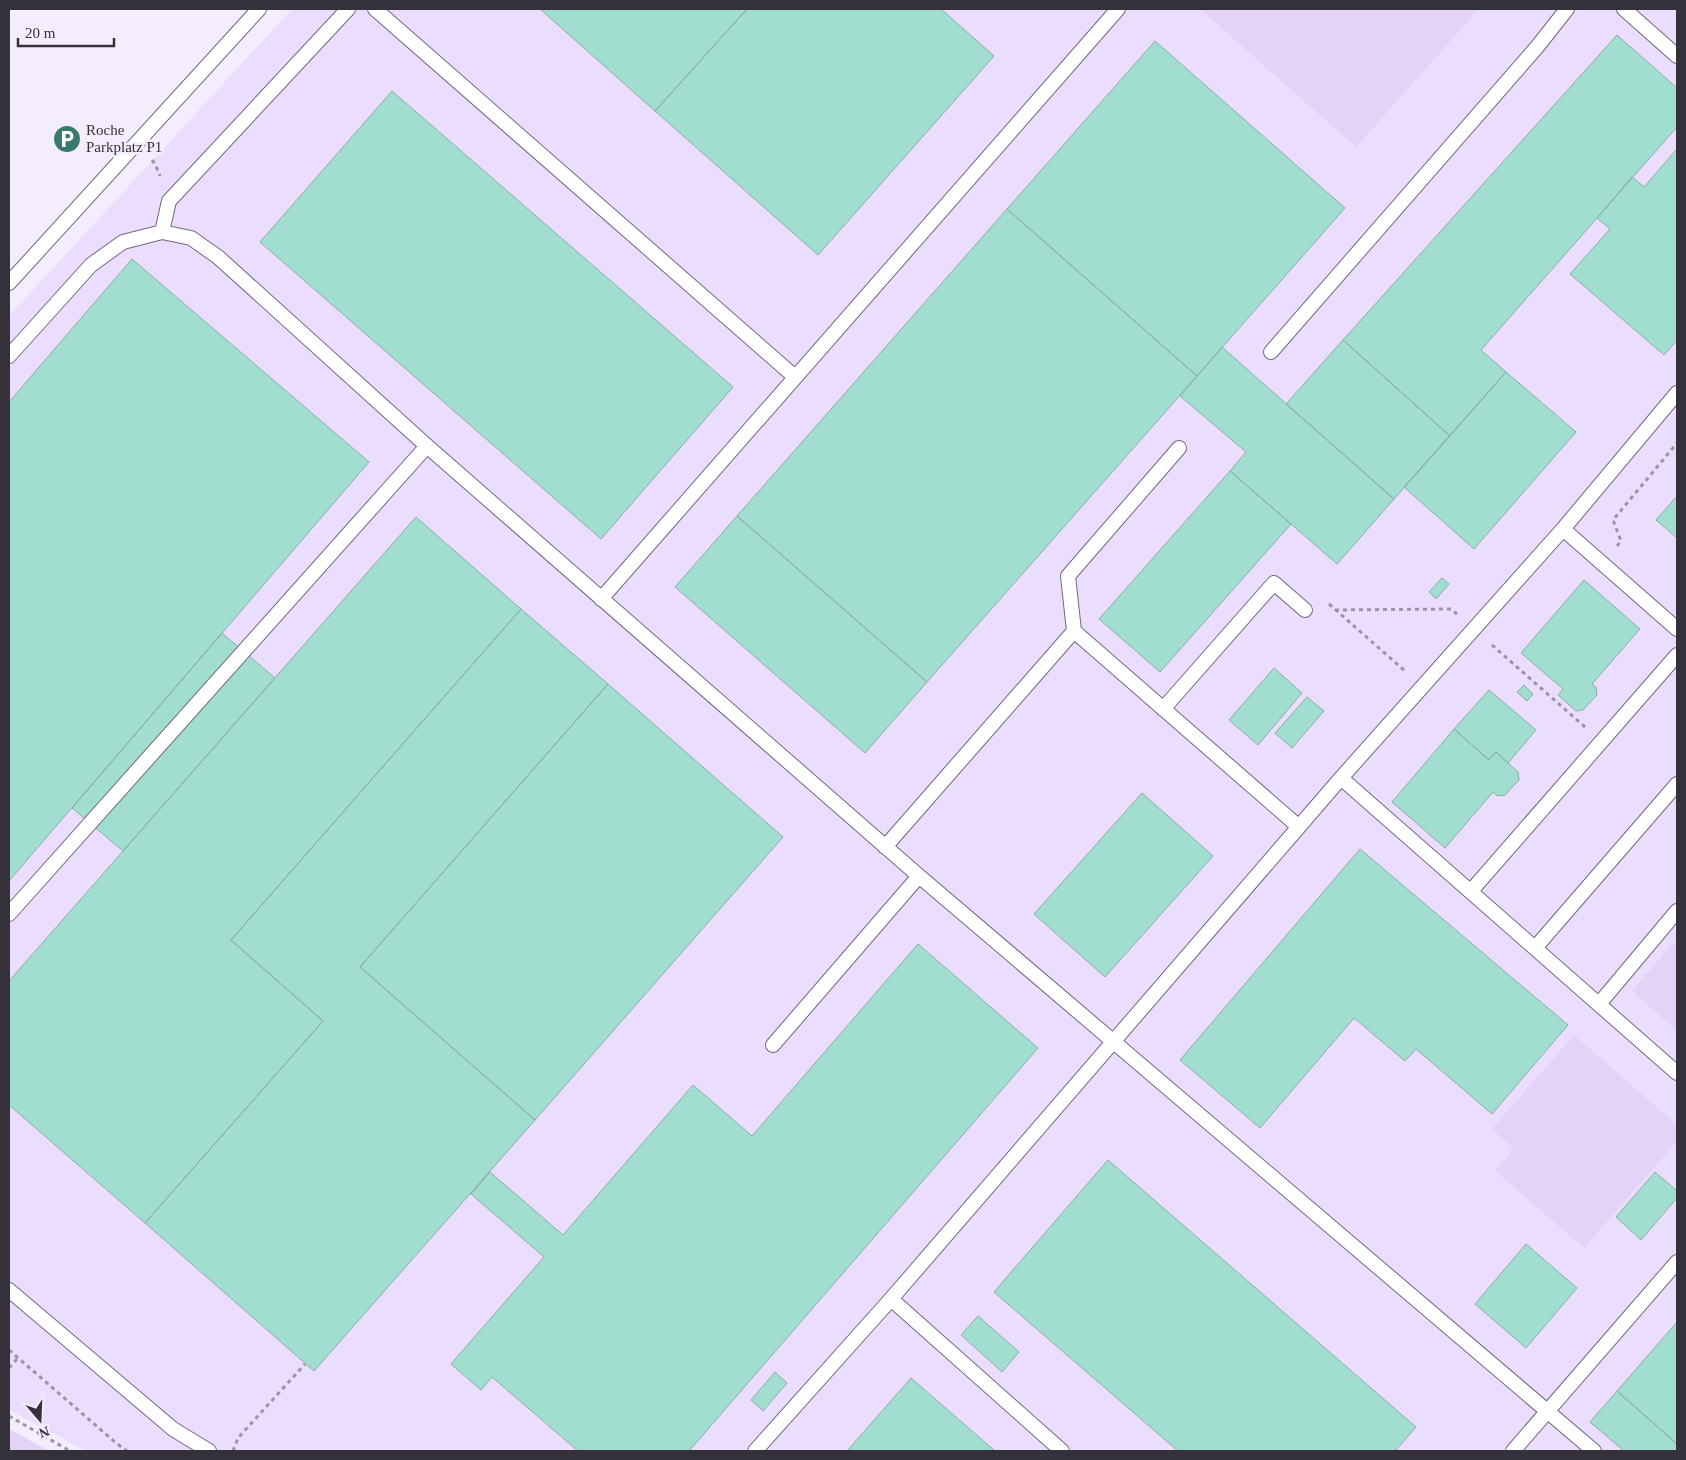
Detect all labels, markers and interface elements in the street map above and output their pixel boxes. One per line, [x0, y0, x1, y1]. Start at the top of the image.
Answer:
scale bar [18, 15, 114, 47]
text: 20 m [25, 25, 56, 41]
place label: Roche Parkplatz P1 [86, 122, 162, 155]
parking icon: Roche Parkplatz P1 [52, 124, 82, 154]
north arrow [15, 1395, 65, 1445]
text: N [37, 1423, 51, 1441]

